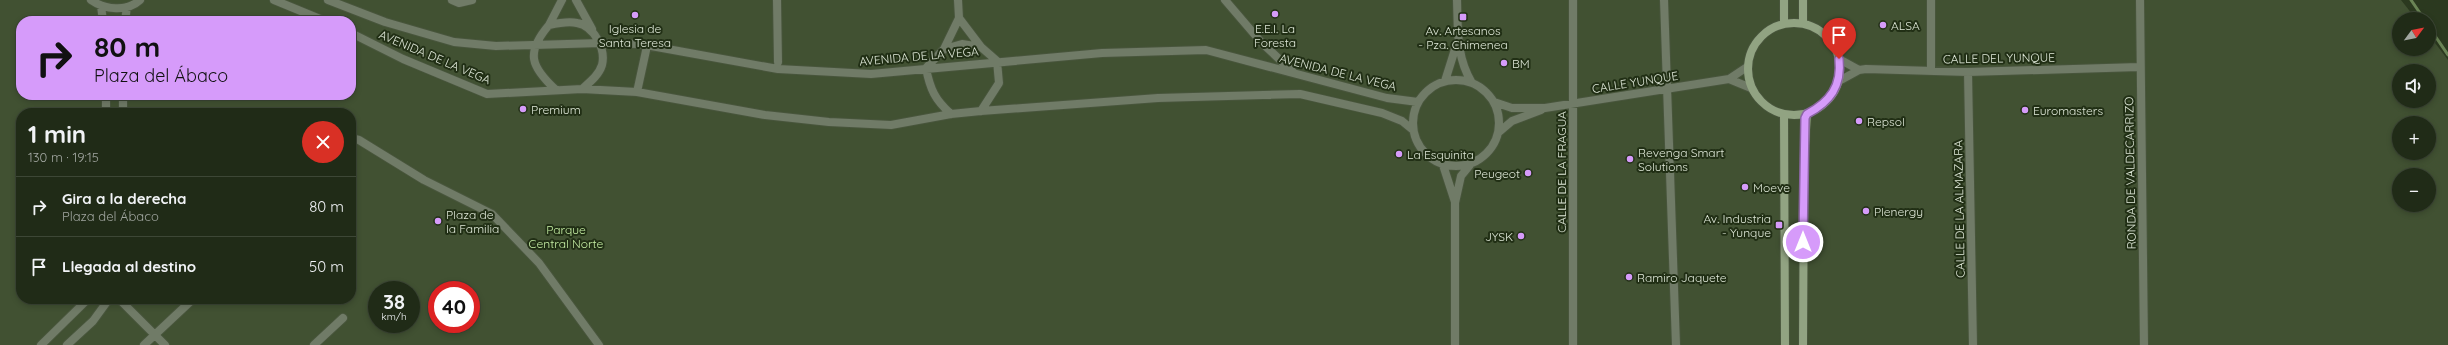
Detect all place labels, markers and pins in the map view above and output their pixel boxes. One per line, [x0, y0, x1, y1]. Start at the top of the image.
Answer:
marker: E.E.I. La Foresta [1270, 9, 1280, 19]
marker: Iglesia de Santa Teresa [630, 10, 640, 20]
marker: Av. Artesanos - Pza. Chimenea [1458, 12, 1468, 22]
pin [1822, 18, 1856, 59]
place label: ALSA [1891, 18, 1920, 33]
marker: ALSA [1878, 20, 1888, 30]
place label: Iglesia de Santa Teresa [599, 21, 671, 50]
place label: E.E.I. La Foresta [1254, 21, 1296, 50]
place label: Av. Artesanos - Pza. Chimenea [1418, 23, 1508, 52]
place label: BM [1512, 56, 1530, 71]
marker: BM [1499, 58, 1509, 68]
place label: Premium [531, 102, 581, 117]
place label: Euromasters [2033, 103, 2103, 118]
marker: Premium [518, 104, 528, 114]
marker: Euromasters [2020, 105, 2030, 115]
place label: Repsol [1867, 114, 1905, 129]
marker: Repsol [1854, 116, 1864, 126]
place label: Revenga Smart Solutions [1638, 145, 1724, 174]
place label: La Esquinita [1407, 147, 1474, 162]
marker: La Esquinita [1394, 149, 1404, 159]
marker: Revenga Smart Solutions [1625, 154, 1635, 164]
place label: Peugeot [1474, 166, 1520, 181]
marker: Peugeot [1523, 168, 1533, 178]
place label: Moeve [1753, 180, 1790, 195]
marker: Moeve [1740, 182, 1750, 192]
place label: Plenergy [1874, 204, 1923, 219]
marker: Plenergy [1861, 206, 1871, 216]
place label: Plaza de la Familia [446, 207, 499, 236]
place label: Av. Industria - Yunque [1703, 211, 1771, 240]
marker: Plaza de la Familia [433, 216, 443, 226]
marker: Av. Industria - Yunque [1774, 220, 1784, 230]
place label: JYSK [1485, 229, 1513, 244]
marker: JYSK [1516, 231, 1526, 241]
place label: Ramiro Jaquete [1637, 270, 1727, 285]
marker: Ramiro Jaquete [1624, 272, 1634, 282]

